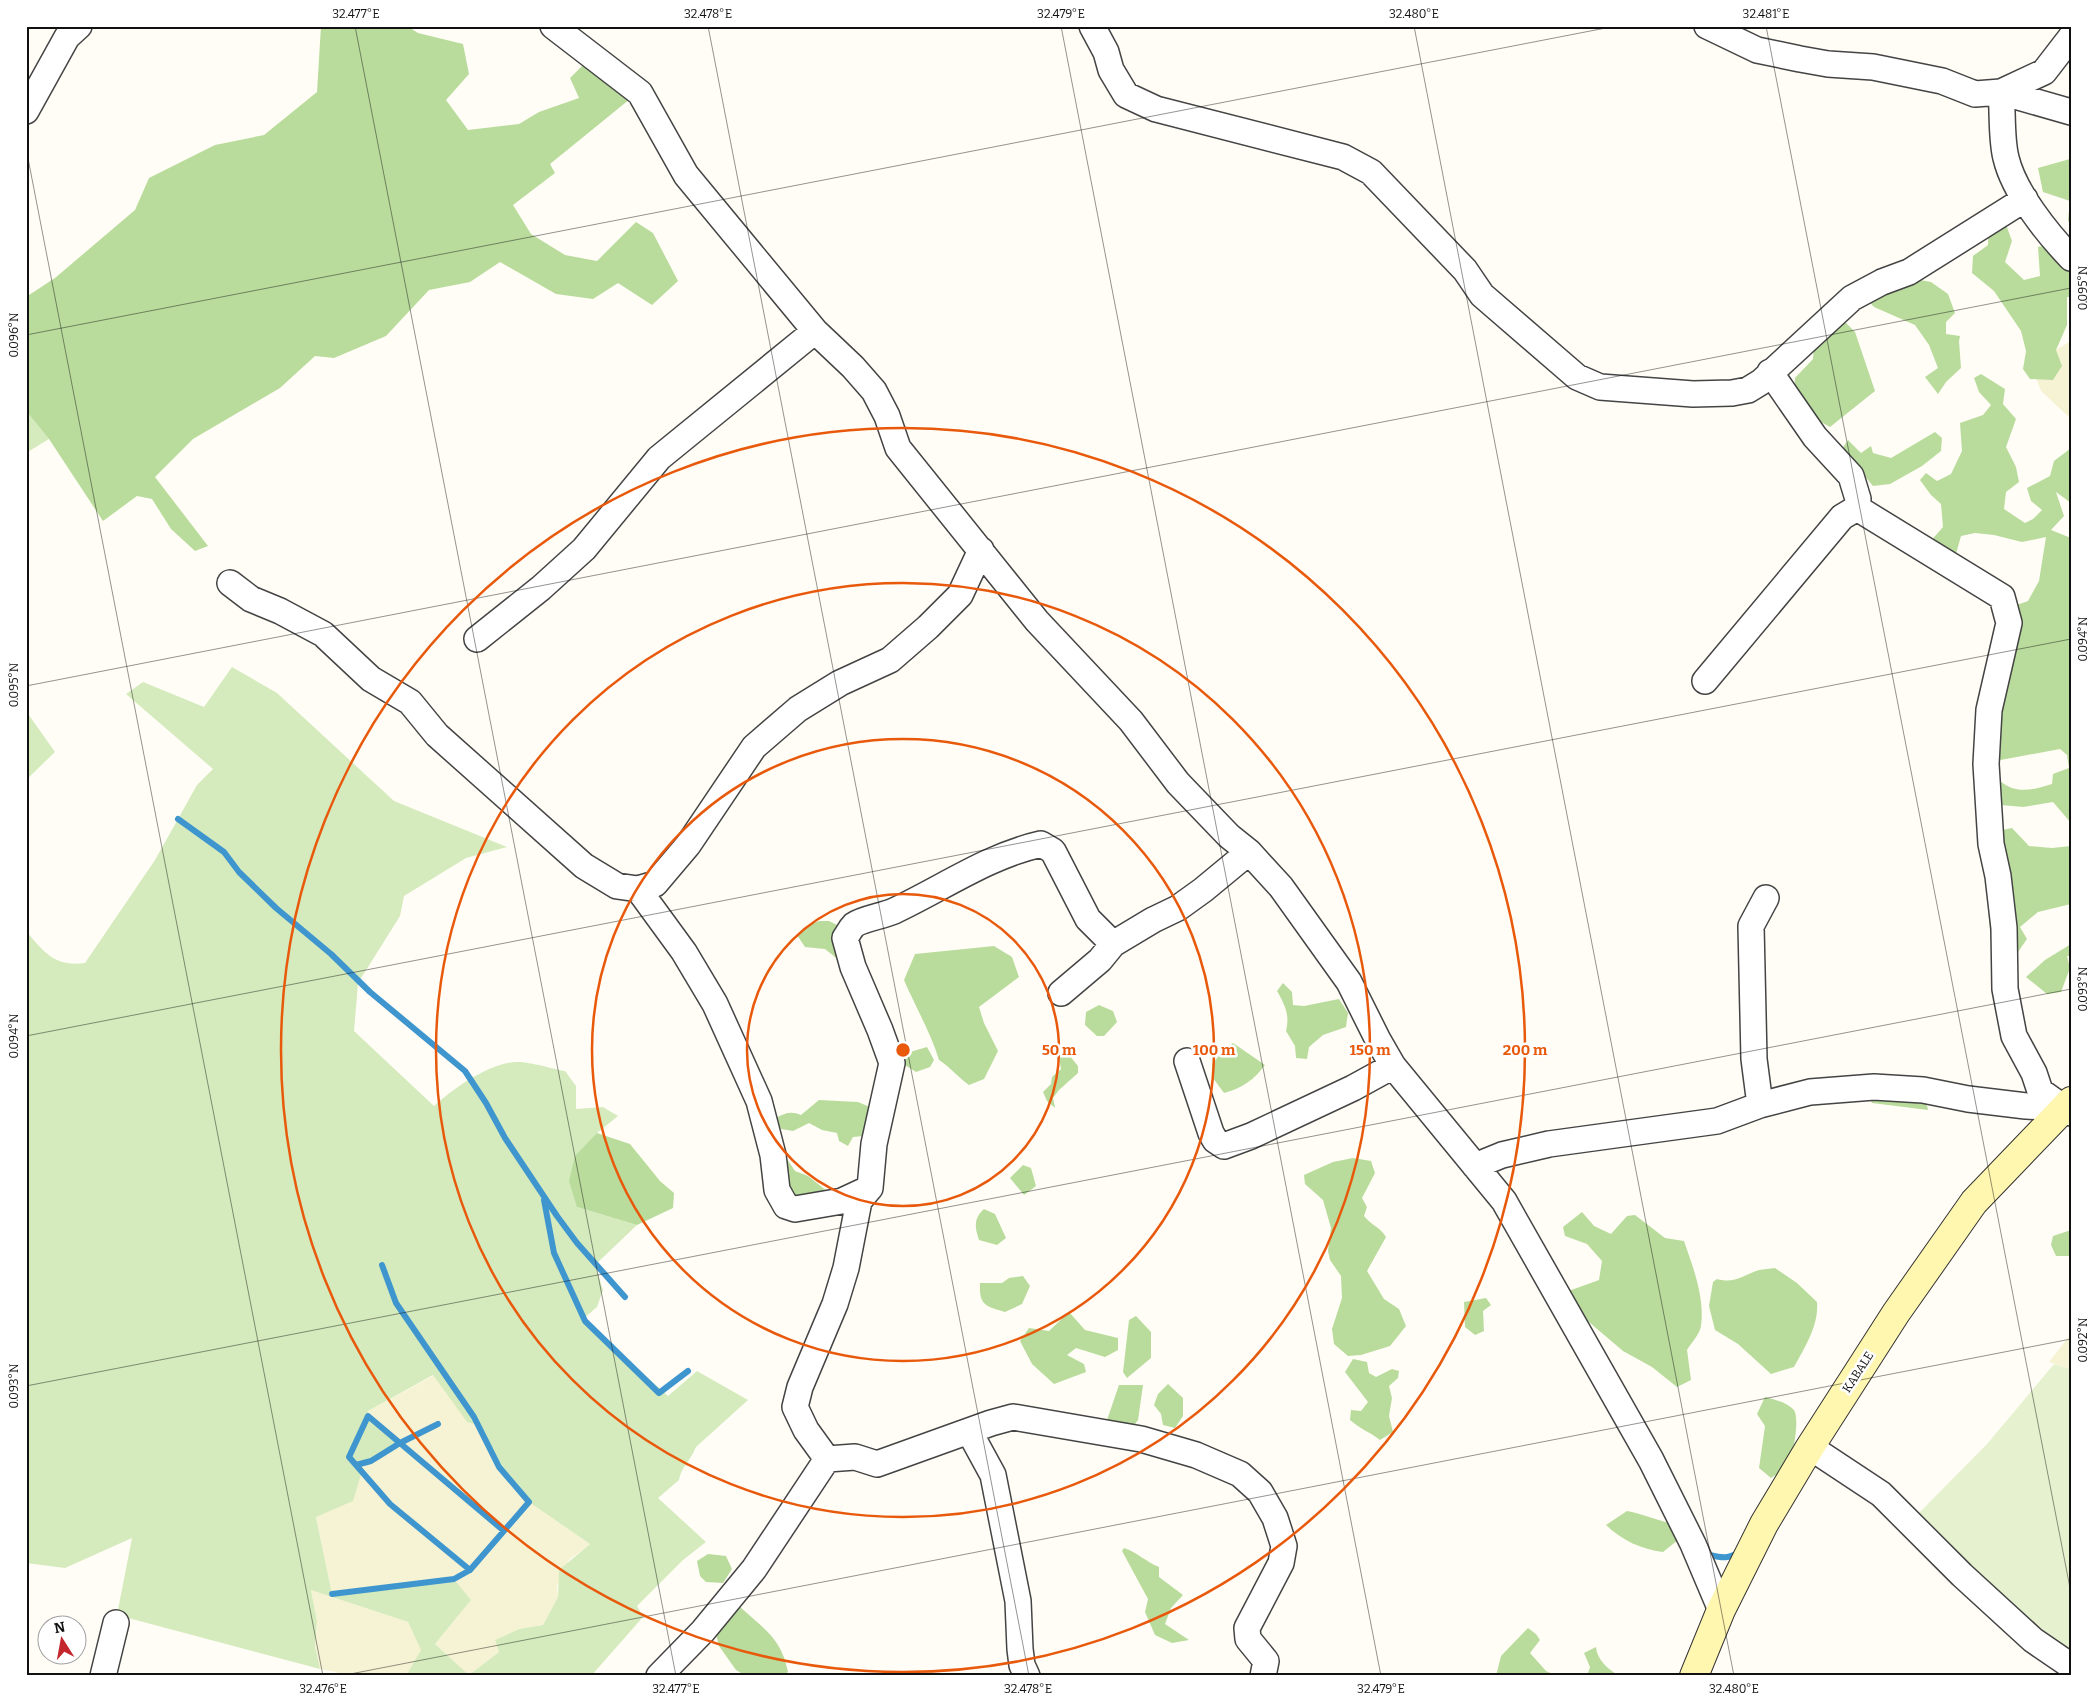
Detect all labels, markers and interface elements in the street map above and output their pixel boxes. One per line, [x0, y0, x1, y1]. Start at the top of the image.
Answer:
text: 32.477°E [332, 7, 380, 21]
text: 32.478°E [684, 7, 732, 21]
text: 32.479°E [1037, 7, 1085, 21]
text: 32.480°E [1389, 7, 1439, 21]
text: 32.481°E [1743, 7, 1789, 21]
text: 0.095°N [2076, 265, 2090, 310]
text: 0.096°N [7, 312, 21, 358]
text: 0.094°N [2076, 616, 2090, 661]
text: 0.095°N [7, 662, 21, 707]
text: 0.093°N [2076, 966, 2090, 1012]
text: 0.094°N [7, 1013, 21, 1058]
centre of rings [894, 1041, 912, 1059]
text: 50 m [1042, 1041, 1077, 1059]
text: 100 m [1193, 1041, 1236, 1059]
text: 150 m [1349, 1041, 1391, 1059]
text: 200 m [1503, 1041, 1548, 1059]
text: 0.092°N [2076, 1317, 2090, 1362]
street label: KABALE [1840, 1349, 1876, 1395]
text: 0.093°N [7, 1363, 21, 1409]
north arrow [38, 1614, 88, 1664]
text: N [53, 1618, 67, 1637]
text: 32.476°E [299, 1682, 347, 1696]
text: 32.477°E [652, 1682, 700, 1696]
text: 32.478°E [1004, 1682, 1052, 1696]
text: 32.479°E [1357, 1682, 1405, 1696]
text: 32.480°E [1709, 1682, 1759, 1696]

